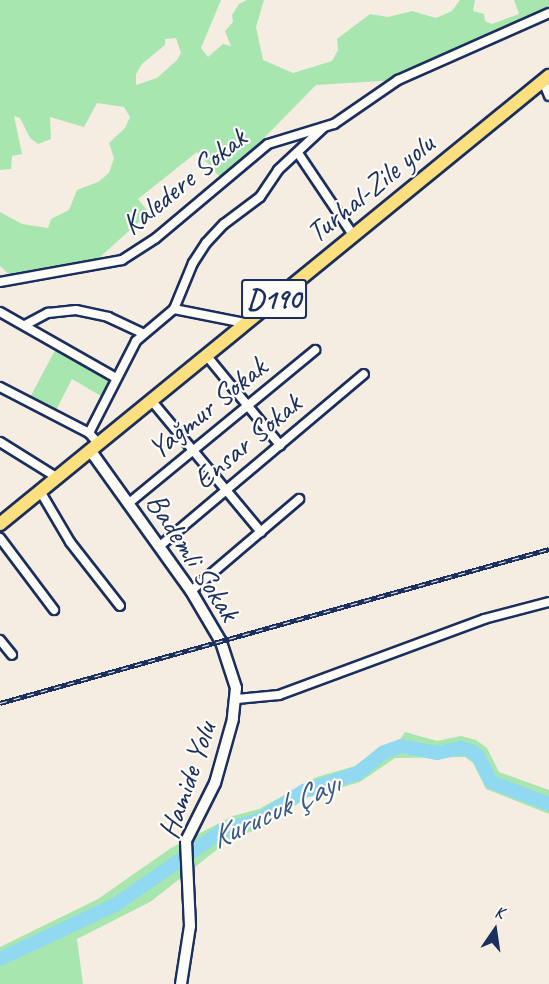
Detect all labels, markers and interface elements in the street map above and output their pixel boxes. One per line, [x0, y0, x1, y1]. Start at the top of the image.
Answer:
street label: Kaledere Sokak [114, 120, 254, 242]
street label: Turhal-Zile yolu [299, 126, 441, 250]
road number: D190 [241, 274, 307, 324]
street label: Yağmur Sokak [141, 349, 273, 467]
street label: Ensar Sokak [186, 386, 308, 496]
street label: Bademli Sokak [138, 486, 248, 628]
street label: Hamide Yolu [150, 717, 224, 843]
water label: Kurucuk Çayı [205, 765, 345, 857]
north arrow [465, 900, 525, 960]
text: K [493, 902, 505, 923]

